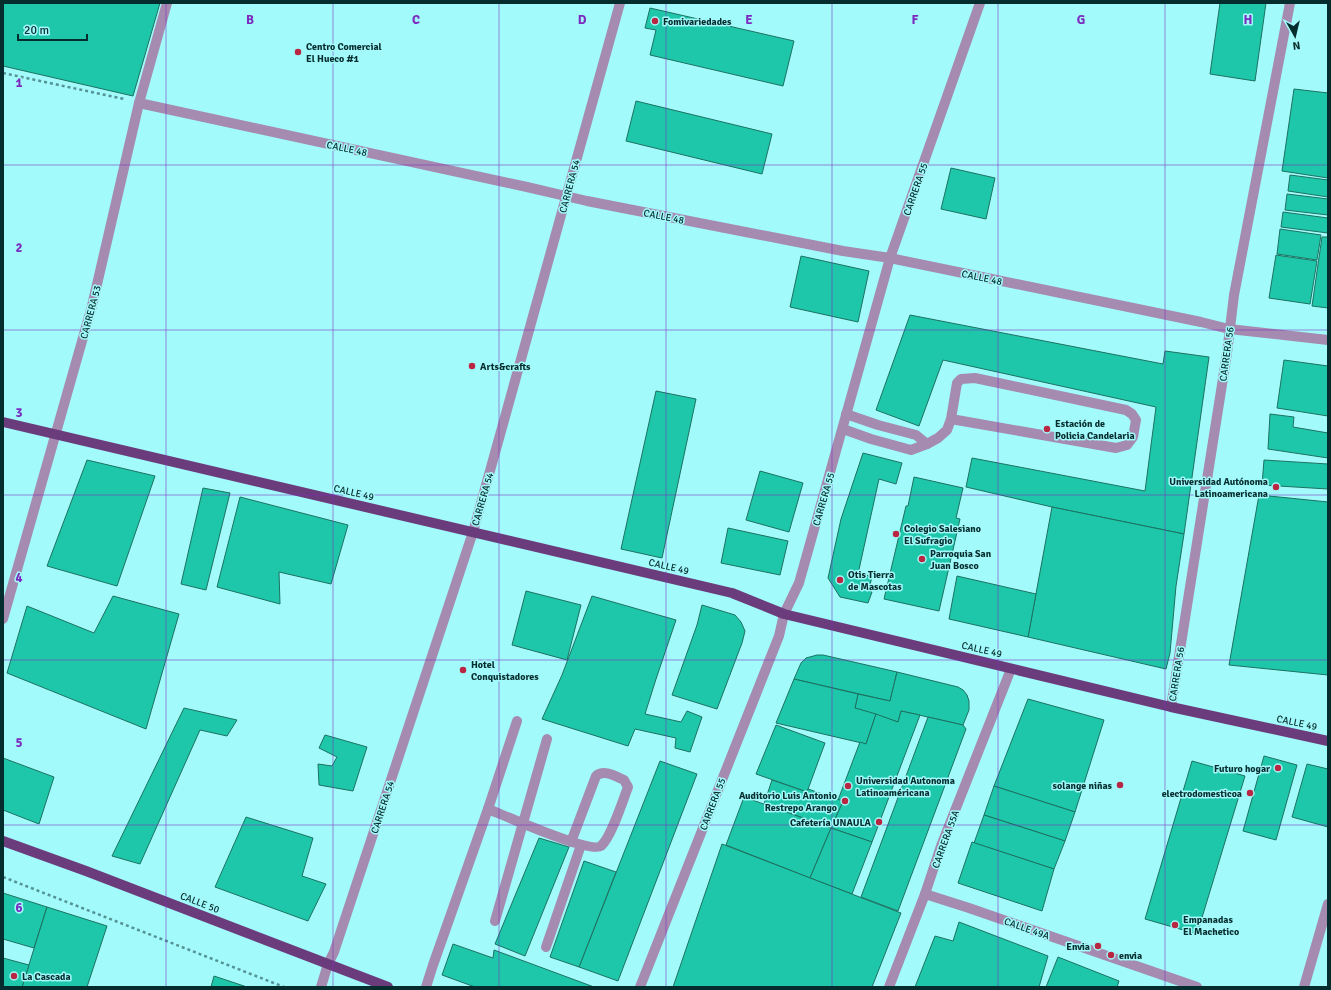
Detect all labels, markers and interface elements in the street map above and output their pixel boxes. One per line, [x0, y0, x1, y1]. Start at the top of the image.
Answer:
text: B [246, 12, 254, 28]
text: C [412, 12, 420, 28]
text: D [578, 12, 587, 28]
text: E [745, 12, 753, 28]
text: F [912, 12, 919, 28]
text: G [1077, 12, 1085, 28]
text: H [1244, 12, 1252, 28]
scale bar [18, 16, 87, 42]
marker: Fomivariedades [650, 16, 660, 26]
place label: Fomivariedades [663, 16, 732, 28]
north arrow [1275, 16, 1315, 56]
text: 20 m [24, 23, 49, 38]
text: N [1292, 38, 1301, 52]
place label: Centro Comercial El Hueco #1 [306, 41, 382, 65]
marker: Centro Comercial El Hueco #1 [293, 47, 303, 57]
text: 1 [15, 75, 23, 91]
street label: CALLE 48 [325, 139, 368, 159]
street label: CARRERA 54 [557, 158, 583, 214]
street label: CARRERA 55 [901, 161, 931, 217]
street label: CALLE 48 [643, 207, 685, 227]
text: 2 [15, 240, 23, 256]
street label: CALLE 48 [960, 268, 1003, 288]
street label: CARRERA 53 [78, 284, 104, 340]
street label: CARRERA 56 [1217, 326, 1237, 382]
marker: Arts&crafts [467, 361, 477, 371]
place label: Arts&crafts [480, 361, 531, 373]
text: 3 [15, 405, 23, 421]
place label: Estación de Policia Candelaria [1055, 418, 1135, 442]
marker: Estación de Policia Candelaria [1042, 424, 1052, 434]
street label: CARRERA 54 [470, 471, 496, 527]
street label: CARRERA 55 [811, 471, 837, 527]
place label: Universidad Autónoma Latinoamericana [1169, 476, 1268, 500]
marker: Universidad Autónoma Latinoamericana [1271, 482, 1281, 492]
street label: CALLE 49 [332, 483, 375, 503]
place label: Colegio Salesiano El Sufragio [904, 523, 981, 547]
marker: Colegio Salesiano El Sufragio [891, 529, 901, 539]
place label: Parroquia San Juan Bosco [930, 548, 992, 572]
marker: Parroquia San Juan Bosco [917, 554, 927, 564]
street label: CALLE 49 [647, 557, 690, 577]
place label: Otis Tierra de Mascotas [848, 569, 902, 593]
text: 4 [15, 570, 23, 586]
marker: Otis Tierra de Mascotas [835, 575, 845, 585]
street label: CALLE 49 [960, 640, 1003, 660]
street label: CARRERA 56 [1167, 646, 1187, 702]
place label: Hotel Conquistadores [471, 659, 539, 683]
marker: Hotel Conquistadores [458, 665, 468, 675]
street label: CALLE 49 [1275, 713, 1318, 733]
text: 5 [15, 735, 23, 751]
place label: Futuro hogar [1214, 763, 1270, 775]
marker: Futuro hogar [1273, 763, 1283, 773]
place label: Universidad Autonoma Latinoaméricana [856, 775, 955, 799]
street label: CARRERA 55 [697, 777, 728, 832]
street label: CARRERA 54 [369, 779, 397, 835]
place label: solange niñas [1053, 780, 1113, 792]
marker: solange niñas [1115, 780, 1125, 790]
marker: Universidad Autonoma Latinoaméricana [843, 781, 853, 791]
place label: electrodomesticoa [1162, 788, 1242, 800]
marker: electrodomesticoa [1245, 788, 1255, 798]
place label: Auditorio Luis Antonio Restrepo Arango [739, 790, 837, 814]
marker: Auditorio Luis Antonio Restrepo Arango [840, 796, 850, 806]
street label: CARRERA 55A [930, 809, 962, 870]
place label: Cafetería UNAULA [790, 817, 872, 829]
marker: Cafetería UNAULA [874, 817, 884, 827]
street label: CALLE 50 [178, 890, 221, 916]
text: 6 [15, 900, 23, 916]
place label: Empanadas El Machetico [1183, 914, 1239, 938]
street label: CALLE 49A [1002, 916, 1051, 942]
marker: Empanadas El Machetico [1170, 920, 1180, 930]
place label: Envia [1066, 941, 1090, 953]
marker: Envia [1093, 941, 1103, 951]
marker: envia [1106, 950, 1116, 960]
place label: envia [1119, 950, 1142, 962]
marker: La Cascada [9, 971, 19, 981]
place label: La Cascada [22, 971, 71, 983]

